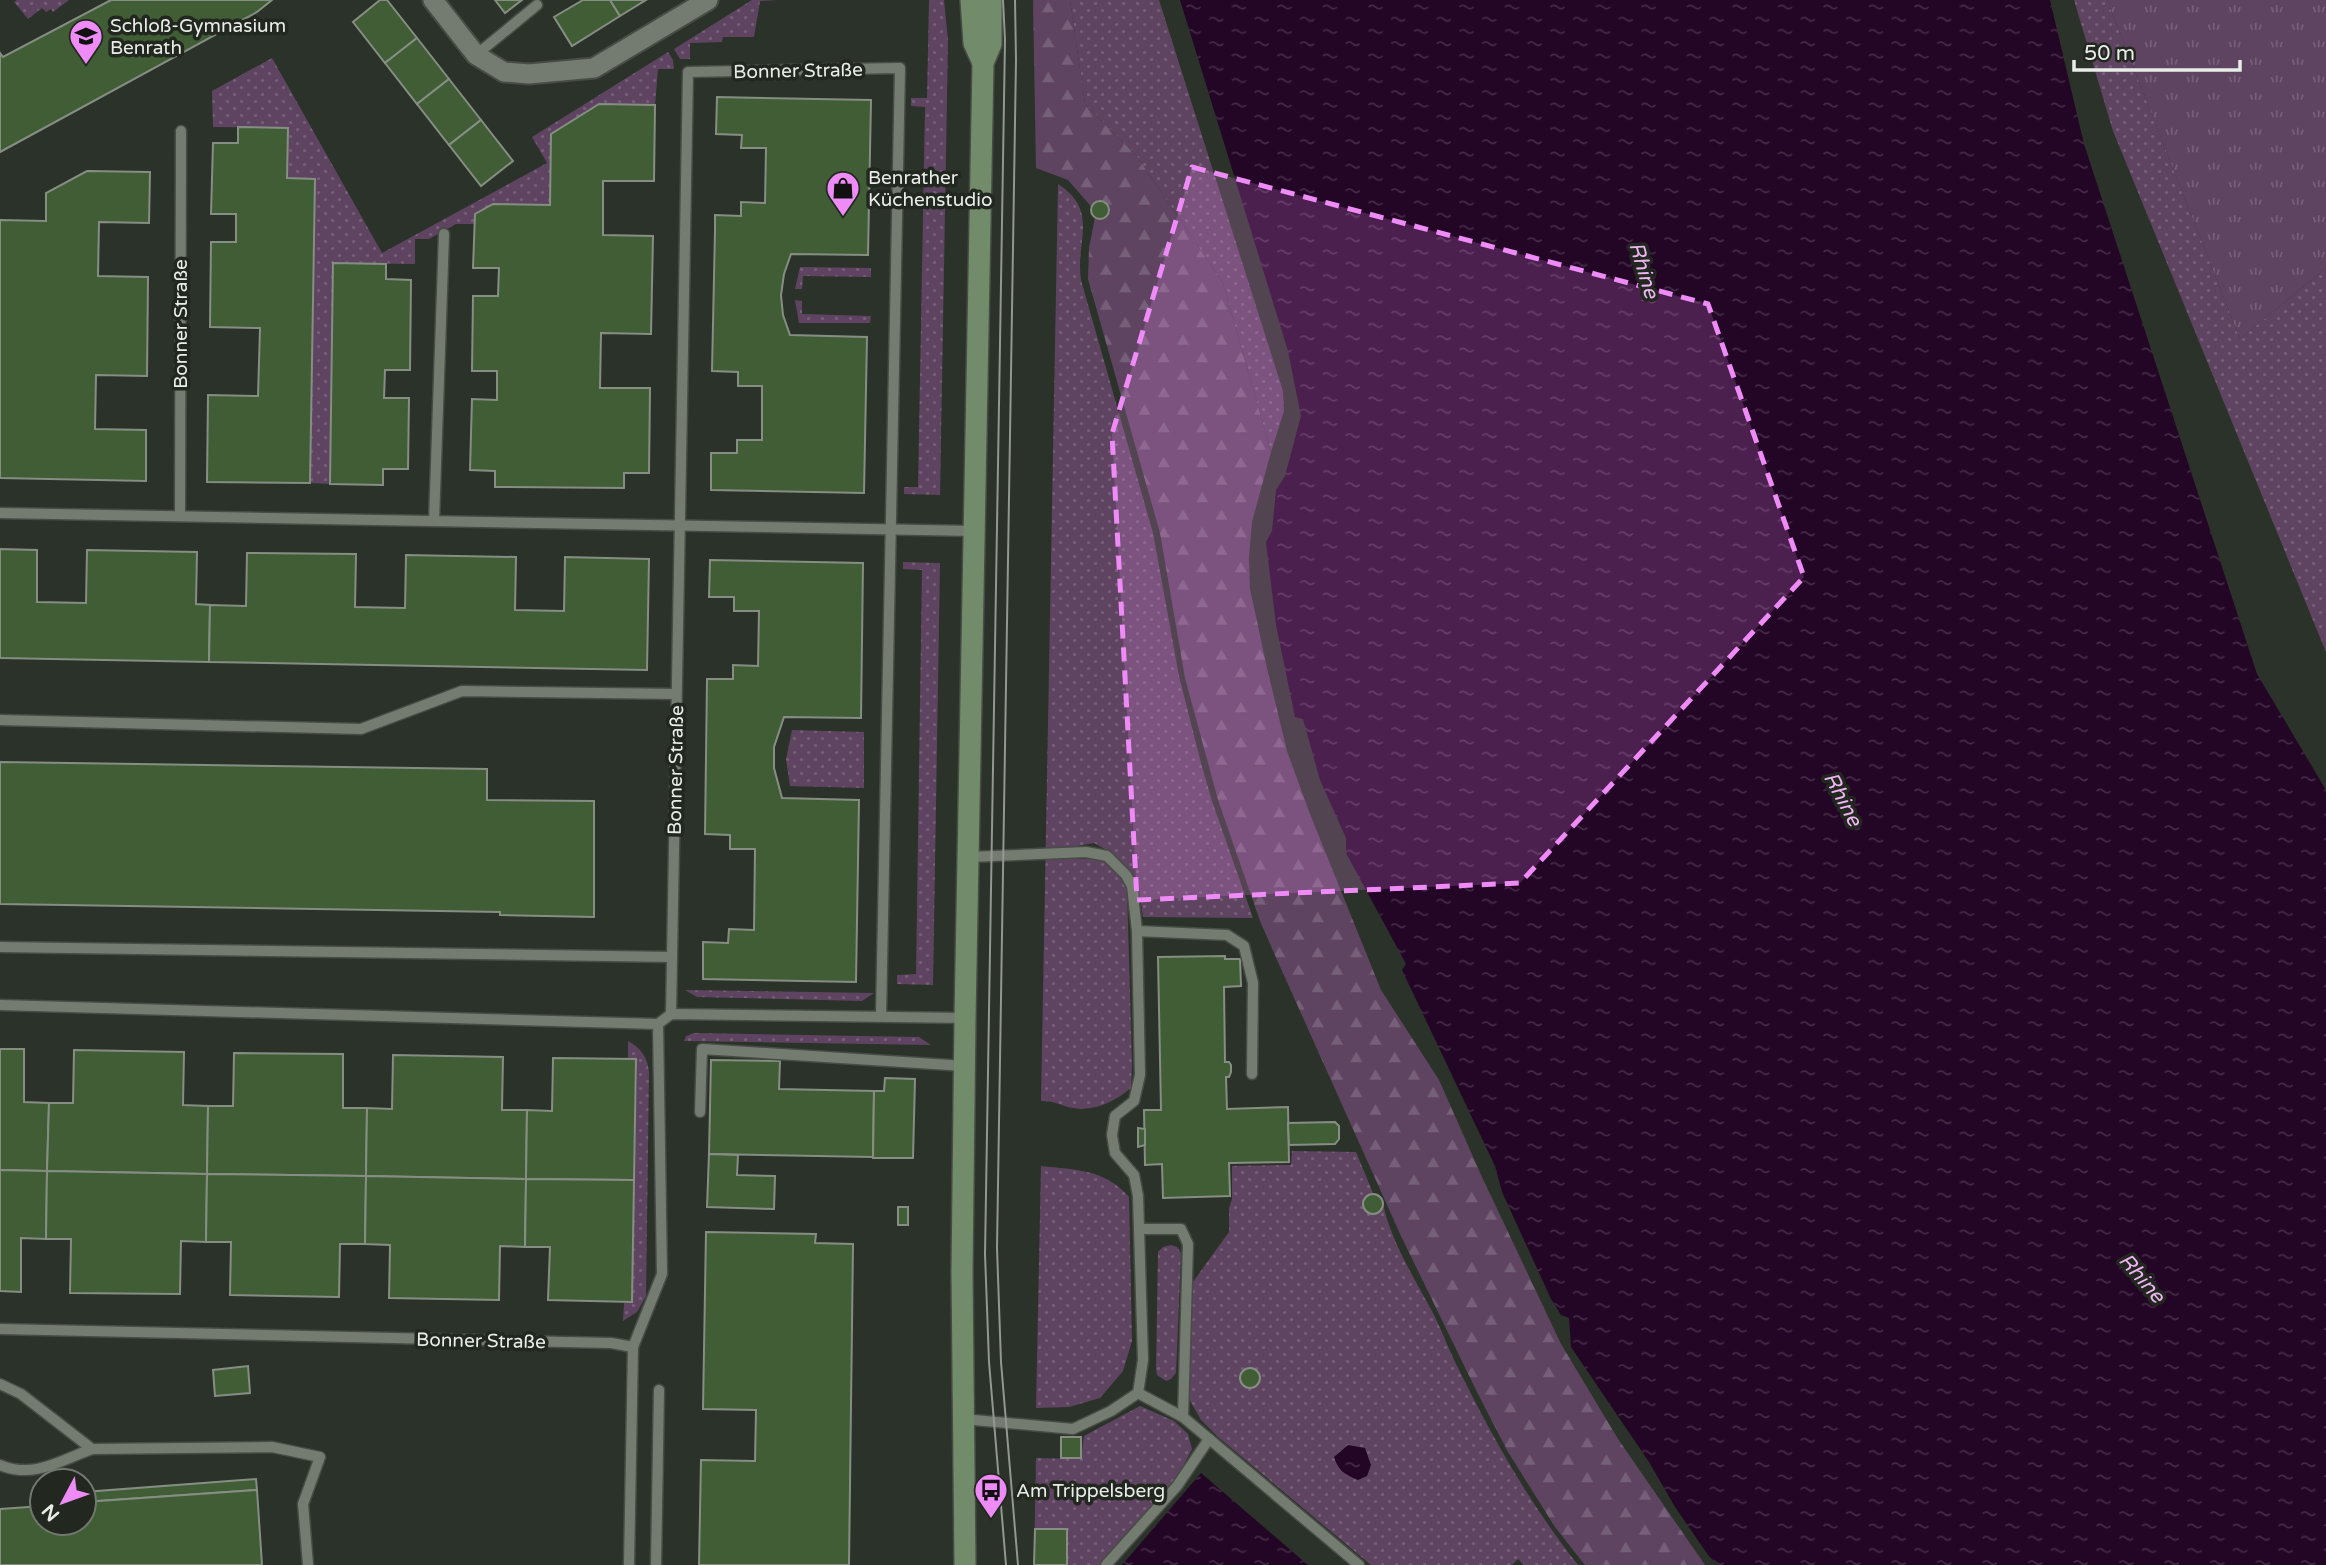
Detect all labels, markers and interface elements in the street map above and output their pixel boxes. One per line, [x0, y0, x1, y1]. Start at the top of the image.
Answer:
place label: Schloß-Gymnasium Benrath [110, 15, 286, 59]
school or university icon: Schloß-Gymnasium Benrath [67, 17, 105, 66]
scale bar [2074, 28, 2240, 72]
text: 50 m [2084, 41, 2135, 66]
street label: Bonner Straße [733, 59, 863, 83]
place label: Benrather Küchenstudio [868, 167, 992, 211]
shop icon: Benrather Küchenstudio [824, 169, 862, 218]
water label: Rhine [1623, 239, 1664, 302]
street label: Bonner Straße [170, 259, 192, 389]
street label: Bonner Straße [664, 705, 688, 835]
water label: Rhine [1818, 768, 1868, 832]
water label: Rhine [2113, 1248, 2171, 1309]
street label: Bonner Straße [416, 1329, 546, 1353]
north arrow [28, 1467, 98, 1537]
bus stop icon: Am Trippelsberg [972, 1471, 1010, 1520]
place label: Am Trippelsberg [1016, 1480, 1165, 1502]
text: N [38, 1500, 64, 1525]

